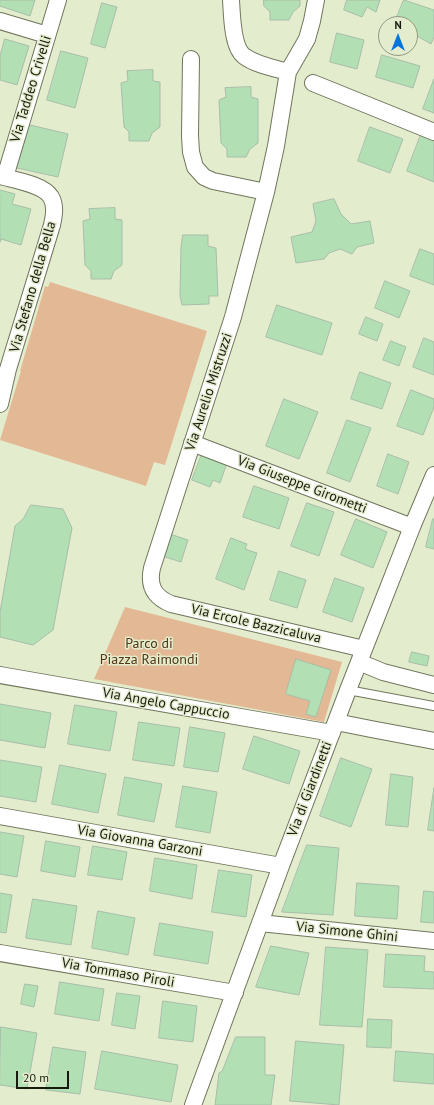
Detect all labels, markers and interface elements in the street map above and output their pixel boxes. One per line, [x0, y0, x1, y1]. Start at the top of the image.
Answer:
north arrow [378, 16, 418, 56]
text: N [394, 18, 402, 32]
street label: Via Taddeo Crivelli [7, 34, 55, 144]
street label: Via Stefano della Bella [6, 219, 60, 355]
street label: Via Aurelio Mistruzzi [182, 331, 236, 453]
street label: Via Giuseppe Girometti [235, 453, 369, 517]
street label: Via Ercole Bazzicaluva [189, 601, 323, 647]
park label: Parco di Piazza Raimondi [100, 636, 198, 668]
street label: Via Angelo Cappuccio [101, 685, 231, 723]
street label: Via di Giardinetti [284, 739, 336, 839]
street label: Via Giovanna Garzoni [76, 822, 204, 860]
street label: Via Simone Ghini [295, 918, 399, 946]
street label: Via Tommaso Piroli [60, 955, 176, 991]
scale bar [18, 1063, 71, 1089]
text: 20 m [23, 1070, 49, 1085]

